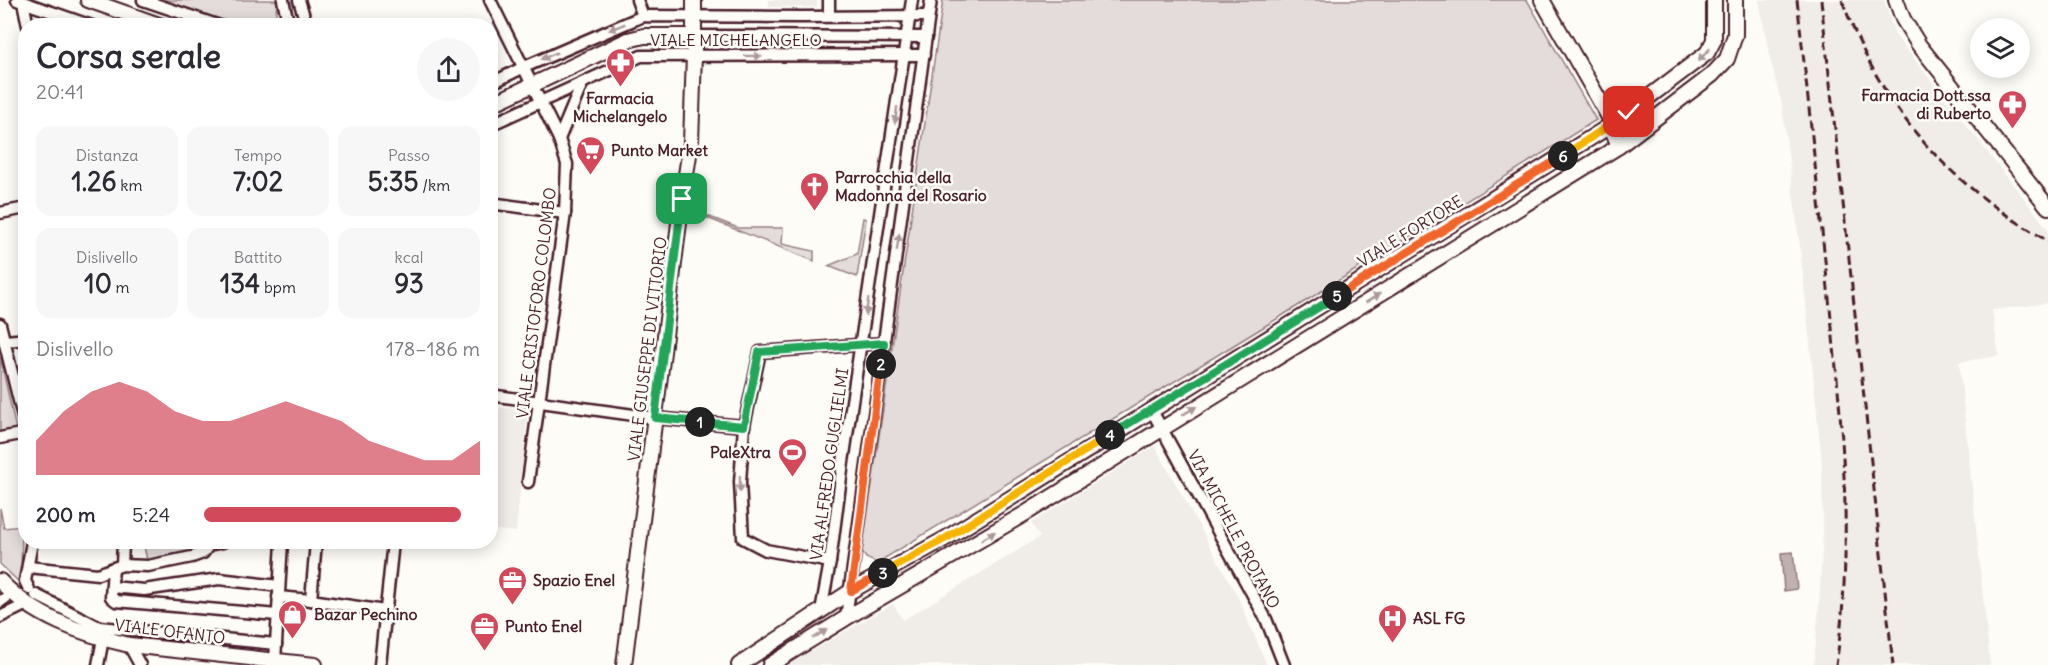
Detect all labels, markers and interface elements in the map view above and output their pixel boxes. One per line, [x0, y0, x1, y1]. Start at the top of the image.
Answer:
map controls [1970, 18, 2030, 78]
button: layers [1970, 18, 2030, 78]
one-way arrow [607, 22, 625, 32]
street label: VIALE MICHELANGELO [650, 30, 822, 50]
text: Corsa serale [36, 35, 221, 77]
button: share [417, 38, 480, 101]
pharmacy icon: Farmacia Michelangelo [604, 46, 636, 88]
one-way arrow [1697, 47, 1711, 62]
one-way arrow [539, 51, 557, 61]
one-way arrow [743, 51, 762, 61]
text: 20:41 [36, 79, 84, 104]
place label: Farmacia Dott.ssa di Ruberto [1861, 85, 1991, 123]
pin [1603, 86, 1654, 137]
place label: Farmacia Michelangelo [573, 88, 667, 127]
pharmacy icon: Farmacia Dott.ssa di Ruberto [1996, 88, 2028, 130]
icon: check [1612, 95, 1645, 128]
one-way arrow [892, 105, 901, 124]
supermarket icon: Punto Market [574, 134, 606, 176]
place label: Punto Market [611, 140, 708, 160]
pin: 6 [1548, 141, 1578, 171]
text: Distanza [76, 145, 138, 165]
text: Tempo [234, 145, 282, 165]
text: Passo [388, 145, 430, 165]
text: 6 [1558, 146, 1568, 166]
text: 1.26 [72, 165, 116, 198]
text: 7:02 [233, 165, 283, 198]
text: 5:35 [368, 165, 418, 198]
place label: Parrocchia della Madonna del Rosario [835, 167, 987, 205]
church icon: Parrocchia della Madonna del Rosario [798, 170, 830, 212]
pin [656, 173, 707, 224]
text: km [116, 175, 142, 195]
text: /km [418, 175, 450, 195]
icon: arrive [665, 182, 698, 215]
street label: VIALE CRISTOFORO COLOMBO [512, 186, 560, 420]
street label: VIALE FORTORE [1354, 191, 1466, 271]
one-way arrow [893, 232, 903, 251]
street label: VIALE GIUSEPPE DI VITTORIO [623, 236, 671, 462]
text: Dislivello [76, 247, 138, 267]
text: Battito [234, 247, 282, 267]
text: kcal [395, 247, 423, 267]
text: 10 [84, 267, 112, 300]
text: 134 [220, 267, 260, 300]
text: 93 [394, 267, 424, 300]
text: m [112, 277, 130, 297]
text: bpm [260, 277, 296, 297]
pin: 5 [1322, 281, 1352, 311]
text: 5 [1332, 286, 1342, 306]
one-way arrow [1365, 292, 1381, 303]
one-way arrow [862, 298, 871, 317]
text: Dislivello [36, 336, 113, 361]
text: 178–186 m [386, 336, 480, 361]
pin: 2 [866, 349, 896, 379]
text: 2 [877, 354, 885, 374]
street label: VIA ALFREDO GUGLIELMI [806, 367, 852, 561]
one-way arrow [1181, 405, 1197, 416]
pin: 1 [685, 407, 715, 437]
text: 1 [697, 412, 703, 432]
pin: 4 [1095, 420, 1125, 450]
text: 4 [1105, 425, 1115, 445]
sports icon: PaleXtra [776, 436, 808, 478]
place label: PaleXtra [710, 442, 771, 462]
street label: VIA MICHELE PROTANO [1184, 446, 1284, 612]
one-way arrow [735, 475, 745, 494]
text: 200 m [36, 502, 96, 527]
text: 5:24 [132, 502, 170, 527]
one-way arrow [980, 530, 996, 541]
pin: 3 [868, 558, 898, 588]
text: 3 [878, 563, 888, 583]
office icon: Spazio Enel [496, 564, 528, 606]
place label: Spazio Enel [533, 570, 615, 591]
shop icon: Bazar Pechino [277, 598, 309, 640]
hospital icon: ASL FG [1376, 602, 1408, 644]
place label: Bazar Pechino [314, 604, 417, 624]
place label: ASL FG [1413, 608, 1466, 628]
office icon: Punto Enel [468, 610, 500, 652]
street label: VIALE OFANTO [113, 614, 227, 648]
place label: Punto Enel [505, 616, 582, 636]
one-way arrow [811, 629, 828, 640]

